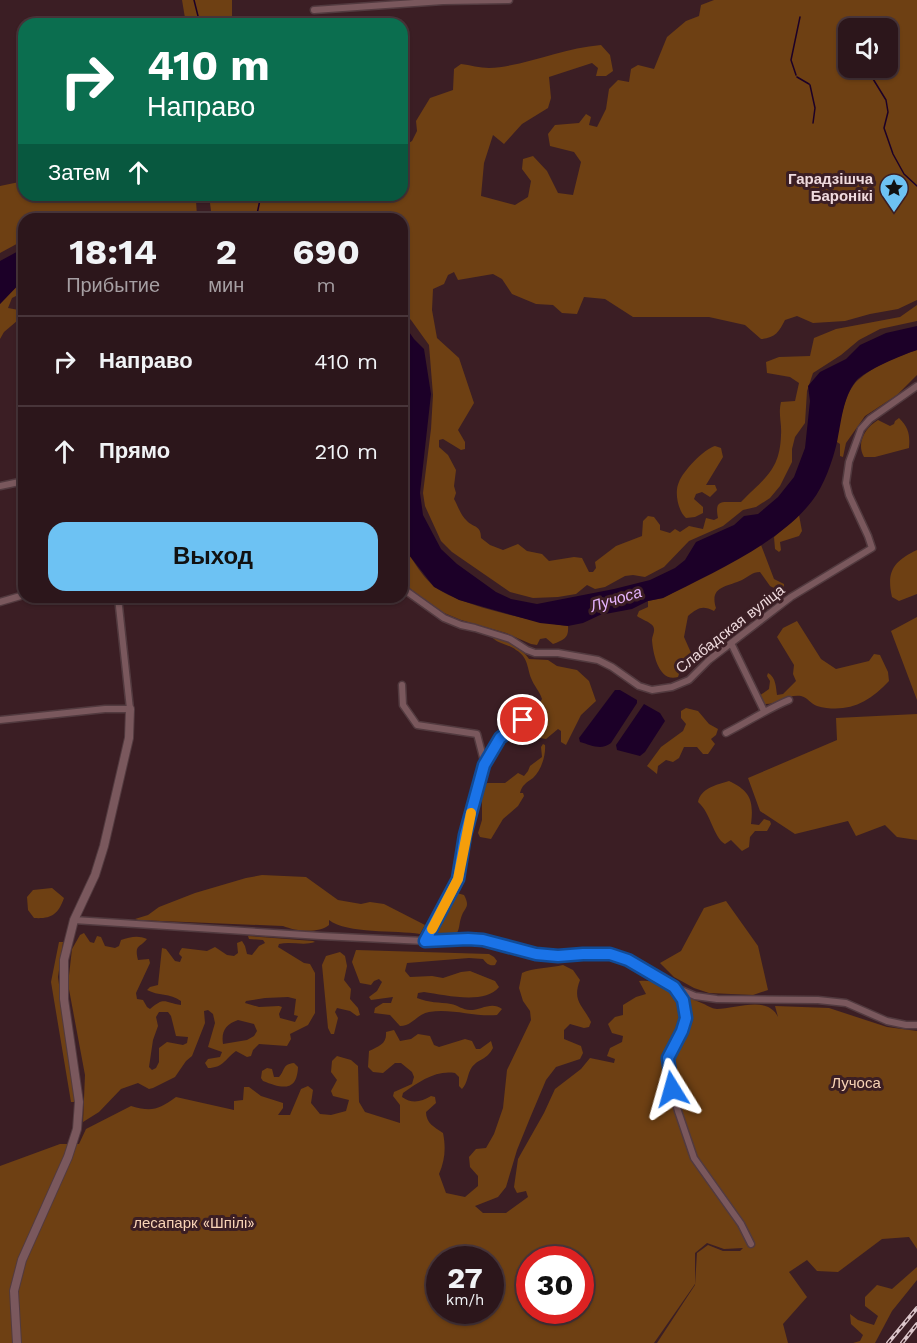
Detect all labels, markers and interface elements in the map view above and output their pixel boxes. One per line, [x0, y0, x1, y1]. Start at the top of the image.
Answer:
map controls [838, 18, 898, 78]
button: sound [838, 18, 898, 78]
text: 410 m [147, 41, 270, 90]
icon: right [48, 42, 126, 120]
text: Направо [147, 91, 255, 123]
icon: ahead [122, 156, 155, 189]
text: Затем [48, 160, 110, 185]
place label: Гарадзішча Баронікі [788, 170, 874, 205]
place icon: Гарадзішча Баронікі [878, 172, 910, 214]
text: 18:14 [69, 231, 157, 273]
text: 2 [215, 231, 237, 273]
text: 690 [292, 231, 360, 273]
text: Прибытие [66, 273, 160, 297]
text: мин [208, 273, 244, 297]
text: m [317, 273, 336, 297]
icon: right [48, 345, 81, 378]
text: Направо [99, 348, 193, 373]
text: 410 m [314, 349, 378, 374]
icon: ahead [48, 435, 81, 468]
text: Прямо [99, 438, 170, 463]
text: 210 m [314, 439, 378, 464]
button: Выход [48, 522, 378, 591]
street label: Слабадская вуліца [672, 581, 788, 677]
water label: Лучоса [587, 582, 644, 616]
pin [497, 694, 548, 745]
icon: arrive [506, 703, 539, 736]
position arrow [640, 1057, 704, 1121]
park label: Лучоса [831, 1074, 881, 1092]
park label: лесапарк «Шпілі» [133, 1214, 255, 1232]
speed limit sign: 30 [516, 1246, 594, 1324]
text: 27 [447, 1260, 483, 1295]
text: km/h [446, 1291, 484, 1309]

